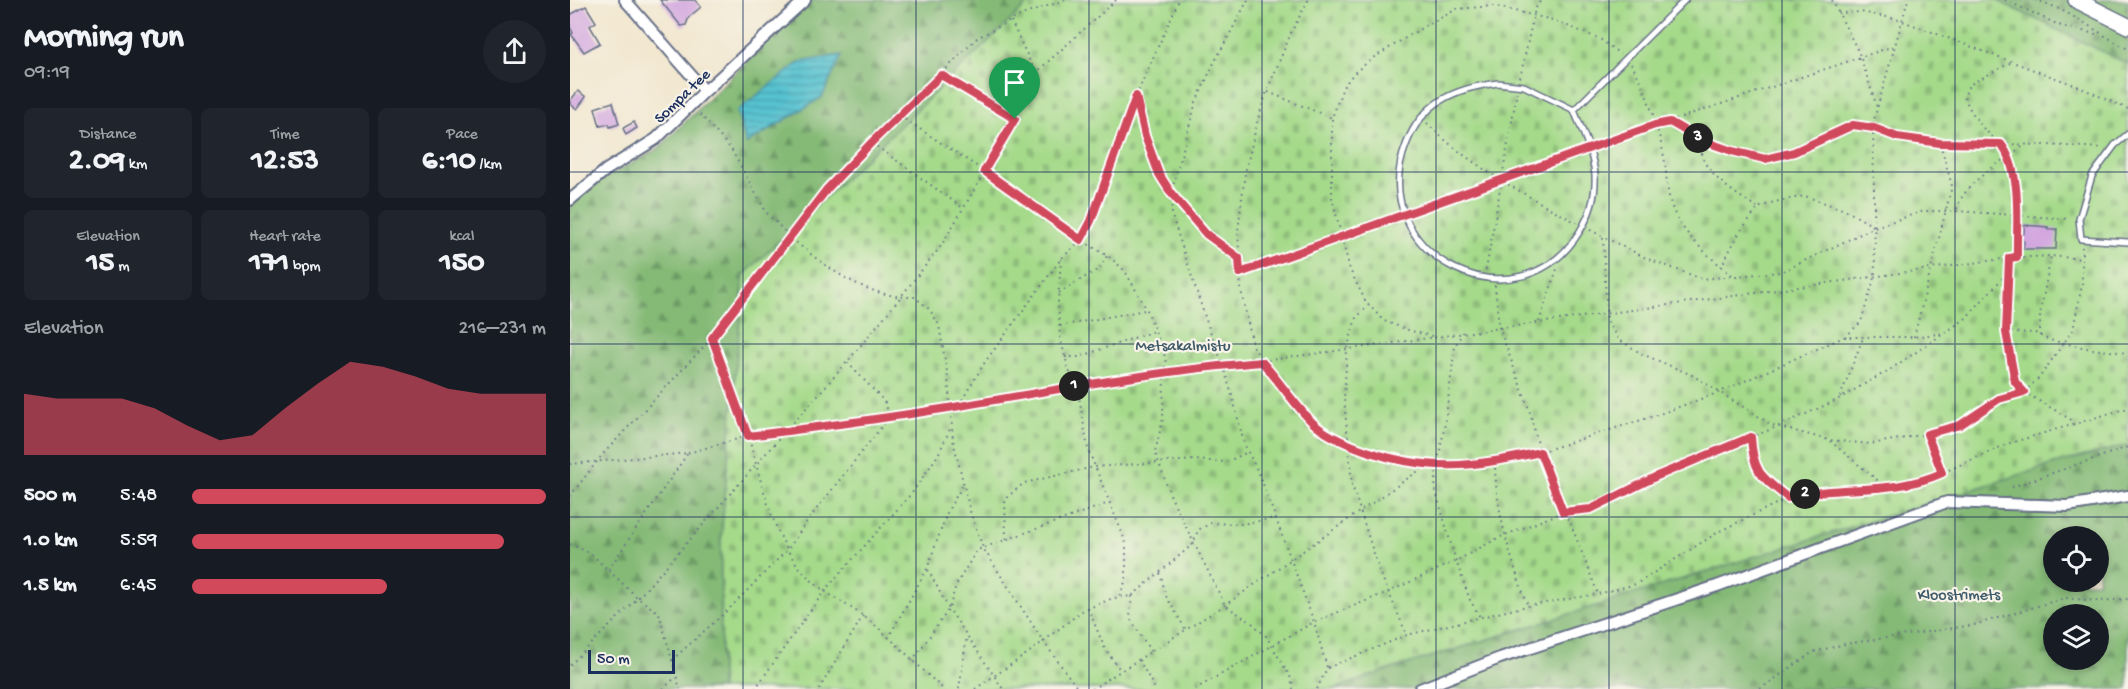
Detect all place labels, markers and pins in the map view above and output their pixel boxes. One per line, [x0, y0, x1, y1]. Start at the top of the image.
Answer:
pin [989, 57, 1040, 119]
pin: 3 [1683, 123, 1713, 153]
pin: 1 [1059, 371, 1089, 401]
pin: 2 [1790, 479, 1820, 509]

